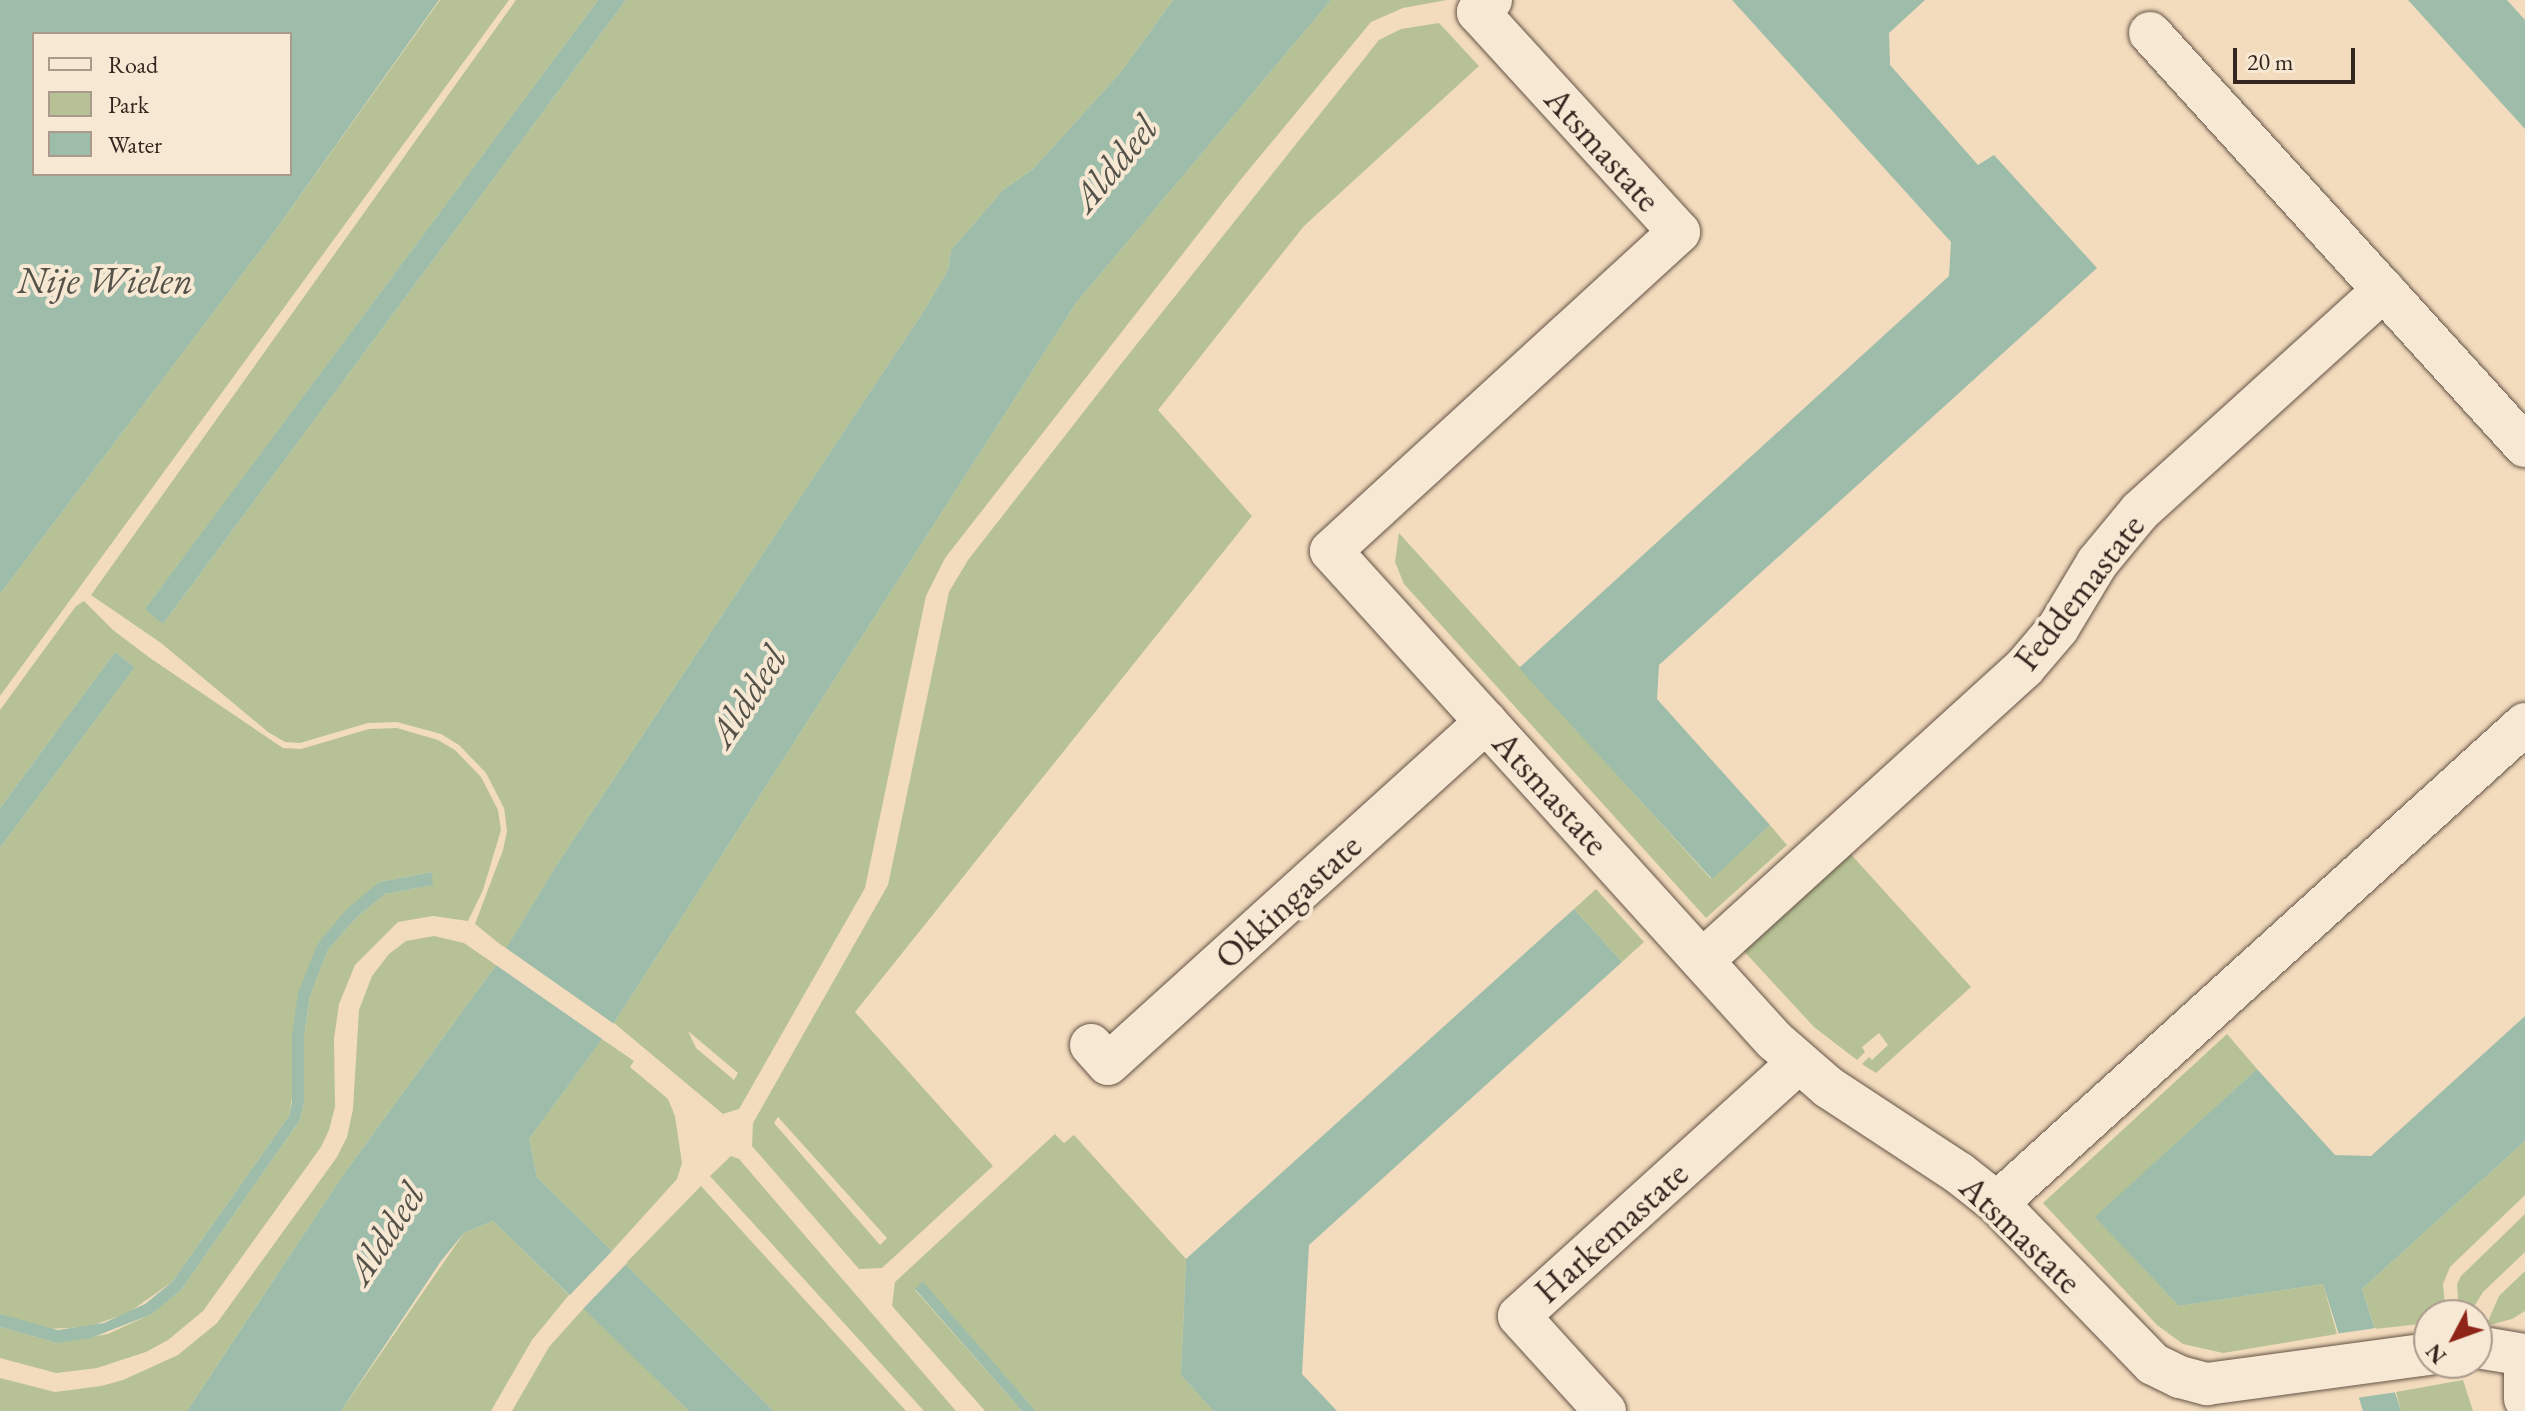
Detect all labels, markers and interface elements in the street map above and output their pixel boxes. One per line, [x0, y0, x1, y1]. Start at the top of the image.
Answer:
legend [32, 32, 292, 176]
scale bar [2237, 32, 2359, 82]
text: 20 m [2247, 46, 2294, 77]
text: Road [108, 49, 158, 80]
street label: Atsmastate [1536, 78, 1670, 220]
text: Park [108, 89, 149, 120]
water label: Alddeel [1061, 106, 1167, 220]
text: Water [108, 129, 162, 160]
water label: Nije Wielen [17, 257, 193, 303]
street label: Feddemastate [2005, 505, 2153, 679]
water label: Alddeel [698, 637, 796, 755]
street label: Atsmastate [1484, 722, 1618, 864]
street label: Okkingastate [1206, 824, 1370, 978]
street label: Harkemastate [1525, 1152, 1697, 1312]
street label: Atsmastate [1951, 1165, 2091, 1303]
water label: Alddeel [336, 1174, 434, 1292]
north arrow [2413, 1299, 2493, 1379]
text: N [2419, 1338, 2453, 1370]

